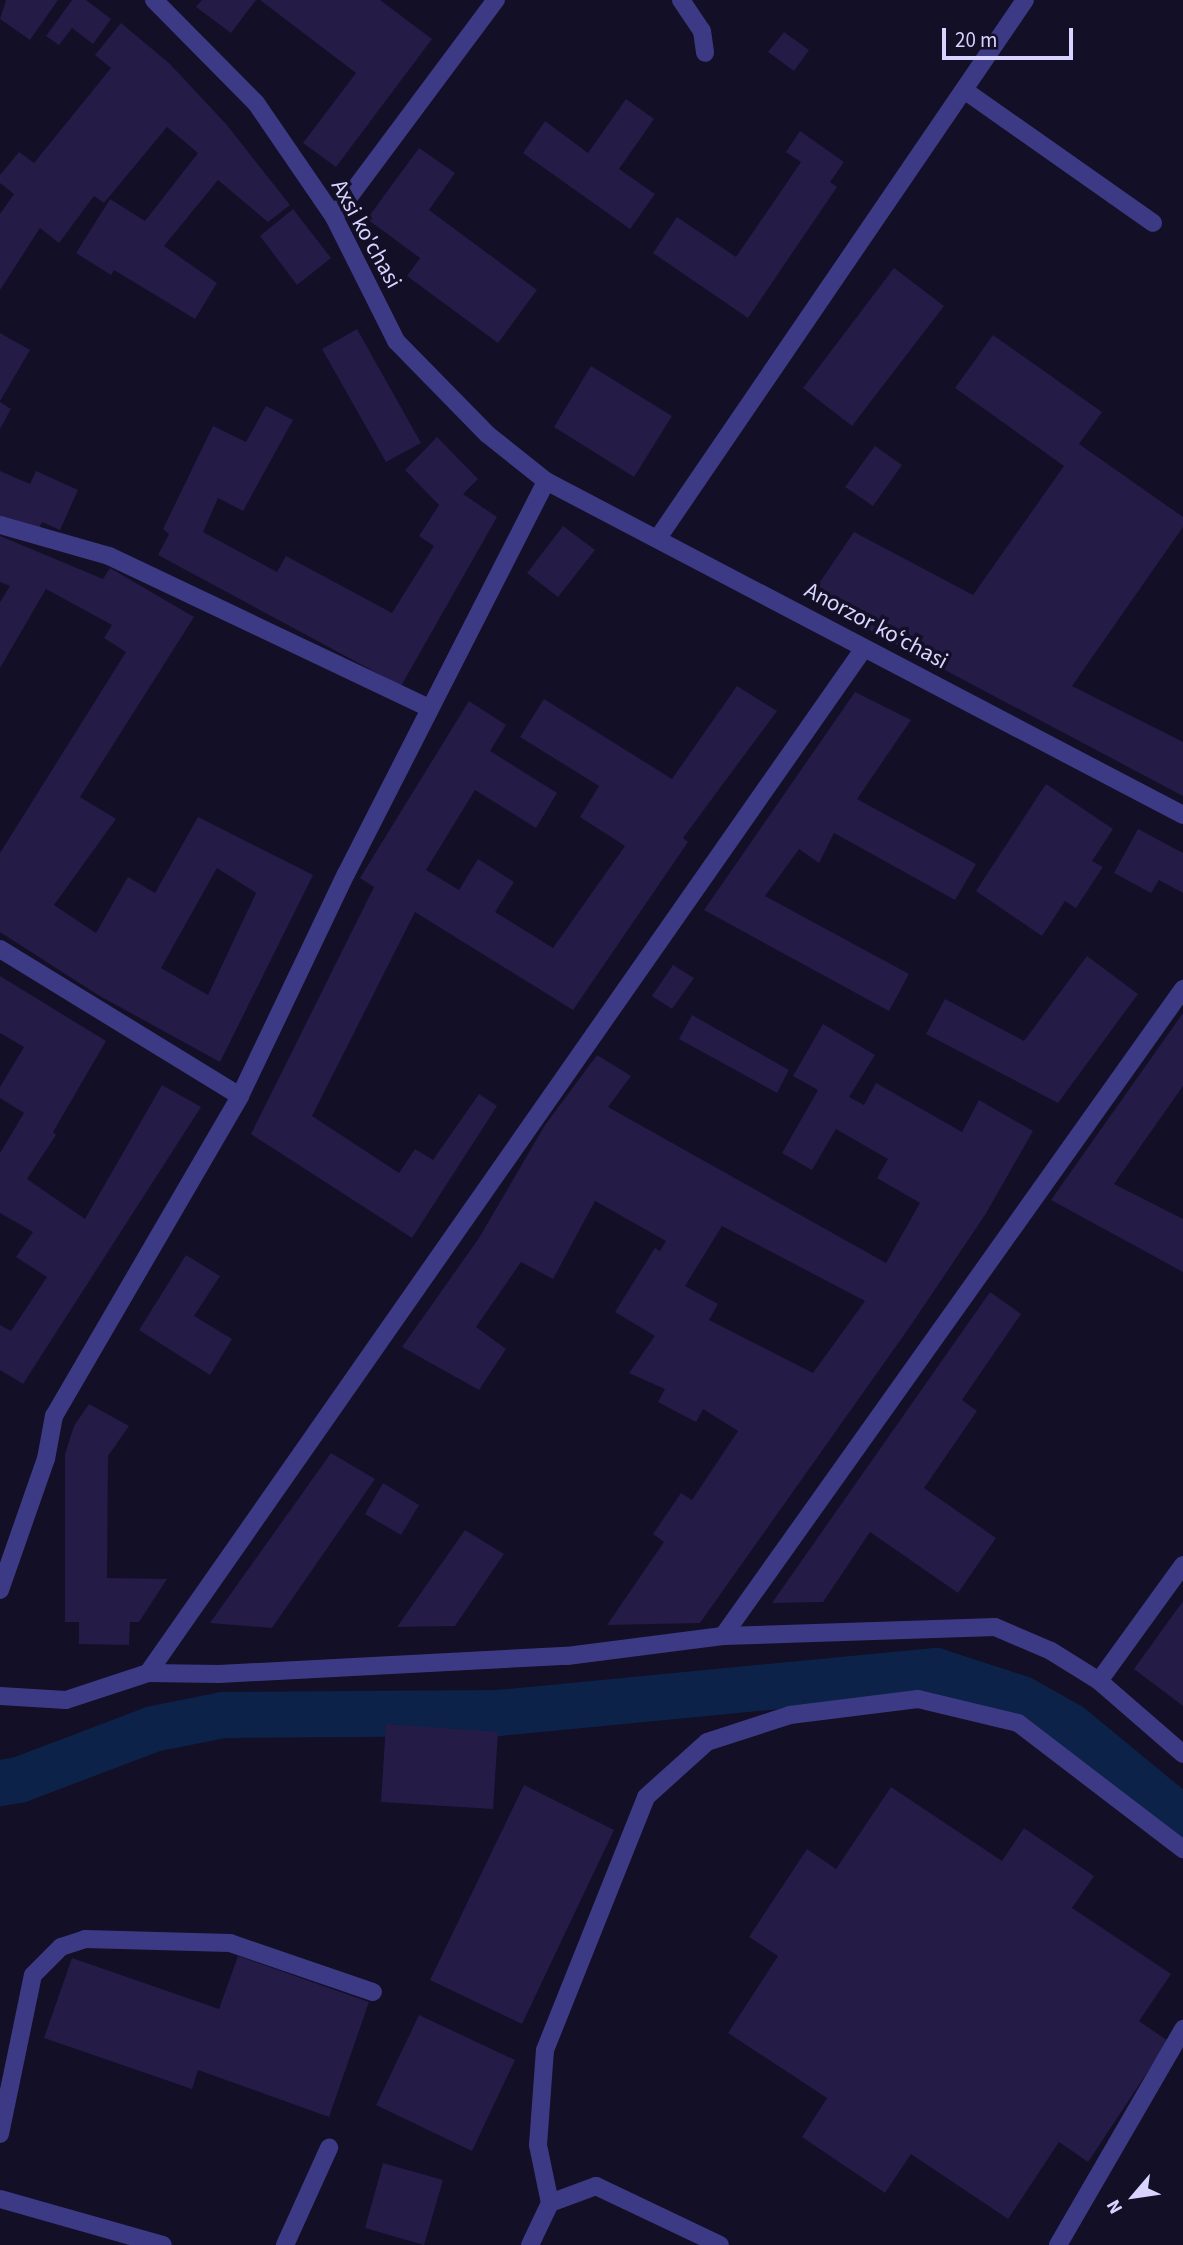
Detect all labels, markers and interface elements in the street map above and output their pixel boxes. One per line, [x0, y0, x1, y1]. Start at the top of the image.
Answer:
scale bar [945, 14, 1076, 58]
text: 20 m [955, 25, 997, 55]
street label: Axsi ko'chasi [325, 175, 407, 293]
street label: Anorzor koʻchasi [800, 577, 952, 675]
north arrow [1099, 2161, 1169, 2231]
text: N [1100, 2194, 1130, 2219]

